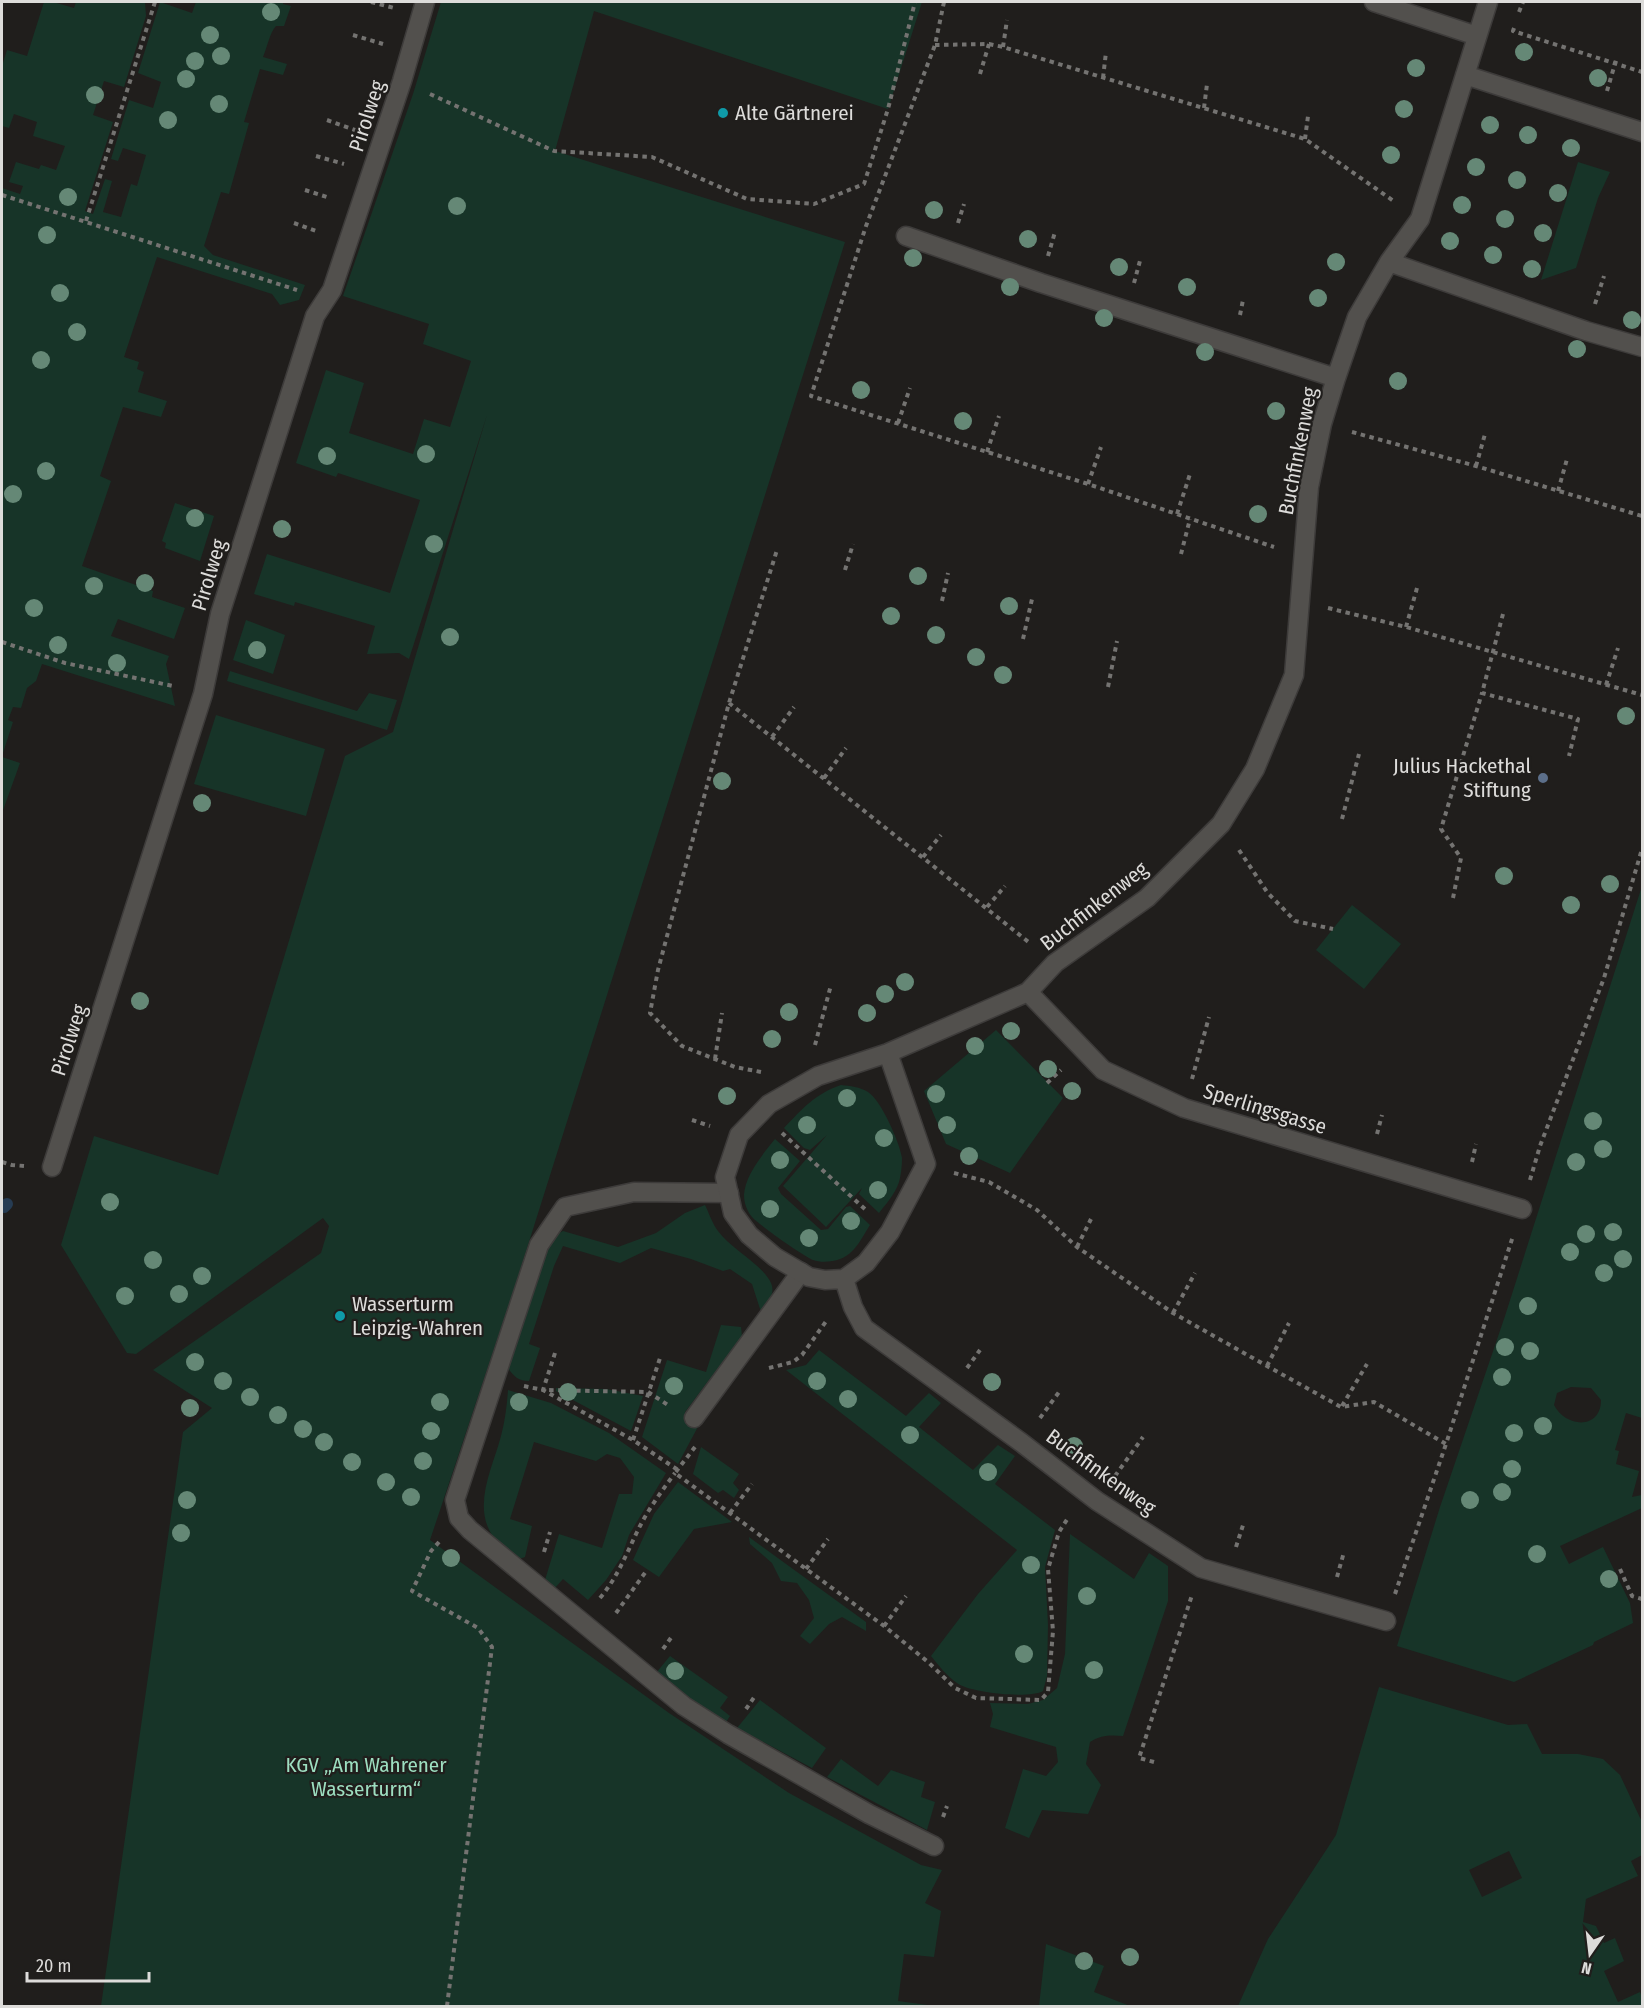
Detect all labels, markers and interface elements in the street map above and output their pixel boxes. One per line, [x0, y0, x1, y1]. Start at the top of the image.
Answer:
street label: Pirolweg [343, 77, 391, 155]
place label: Alte Gärtnerei [735, 100, 854, 126]
marker: Alte Gärtnerei [716, 106, 730, 120]
street label: Buchfinkenweg [1273, 385, 1323, 517]
street label: Pirolweg [186, 536, 232, 614]
place label: Julius Hackethal Stiftung [1393, 753, 1531, 803]
marker: Julius Hackethal Stiftung [1536, 771, 1550, 785]
street label: Buchfinkenweg [1035, 856, 1153, 956]
street label: Pirolweg [45, 1001, 93, 1079]
street label: Sperlingsgasse [1200, 1078, 1330, 1140]
place label: Wasserturm Leipzig-Wahren [352, 1291, 483, 1341]
marker: Wasserturm Leipzig-Wahren [333, 1309, 347, 1323]
street label: Buchfinkenweg [1041, 1423, 1161, 1521]
park label: KGV „Am Wahrener Wasserturm“ [285, 1752, 447, 1802]
north arrow [1560, 1924, 1620, 1984]
scale bar [27, 1945, 148, 1983]
text: 20 m [36, 1955, 71, 1977]
text: N [1580, 1958, 1593, 1978]

